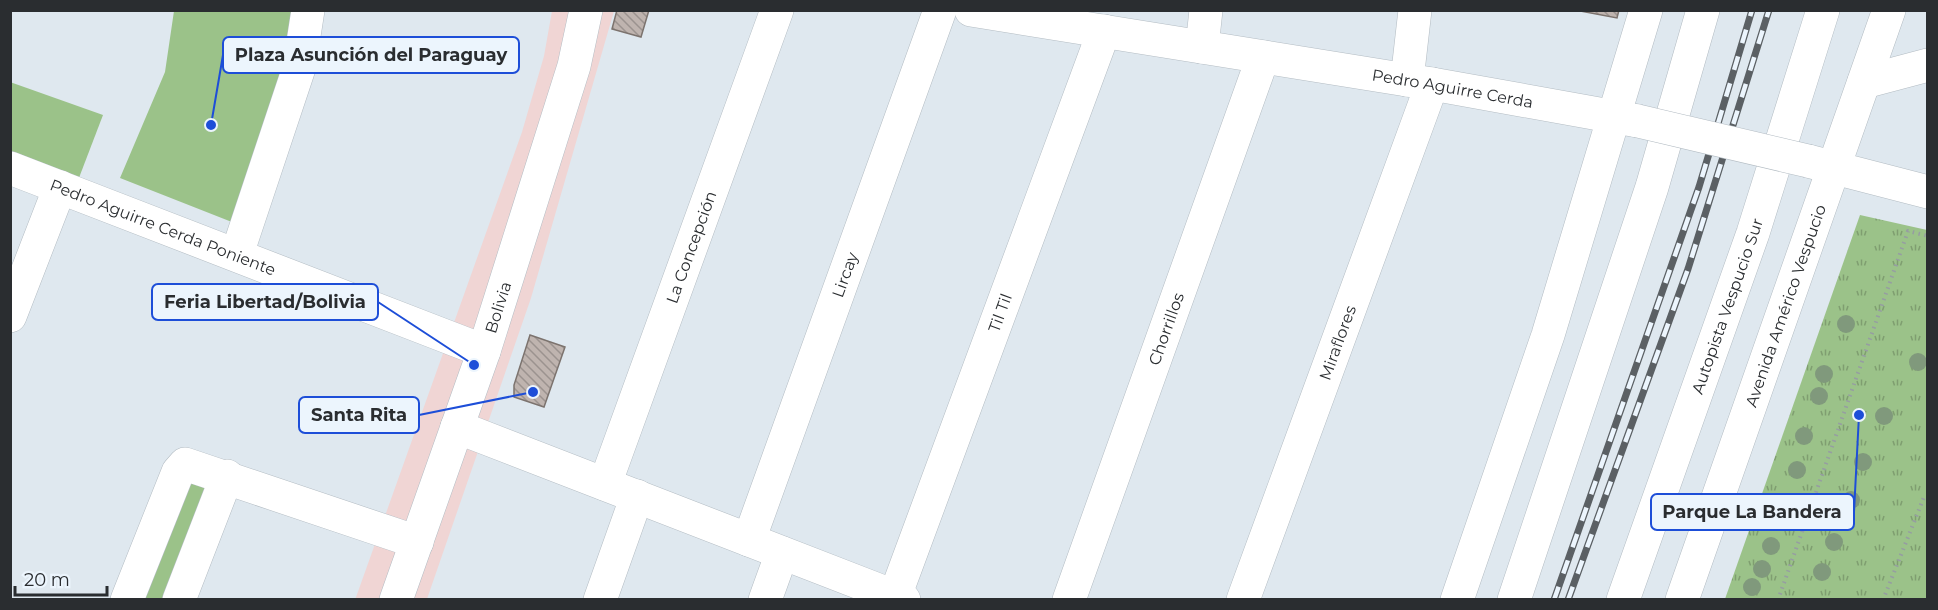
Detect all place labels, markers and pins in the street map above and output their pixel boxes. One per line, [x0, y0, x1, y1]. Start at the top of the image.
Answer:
callout: Plaza Asunción del Paraguay [223, 37, 519, 73]
callout: Feria Libertad/Bolivia [152, 284, 378, 320]
callout: Santa Rita [299, 397, 419, 433]
callout: Parque La Bandera [1651, 494, 1854, 530]

